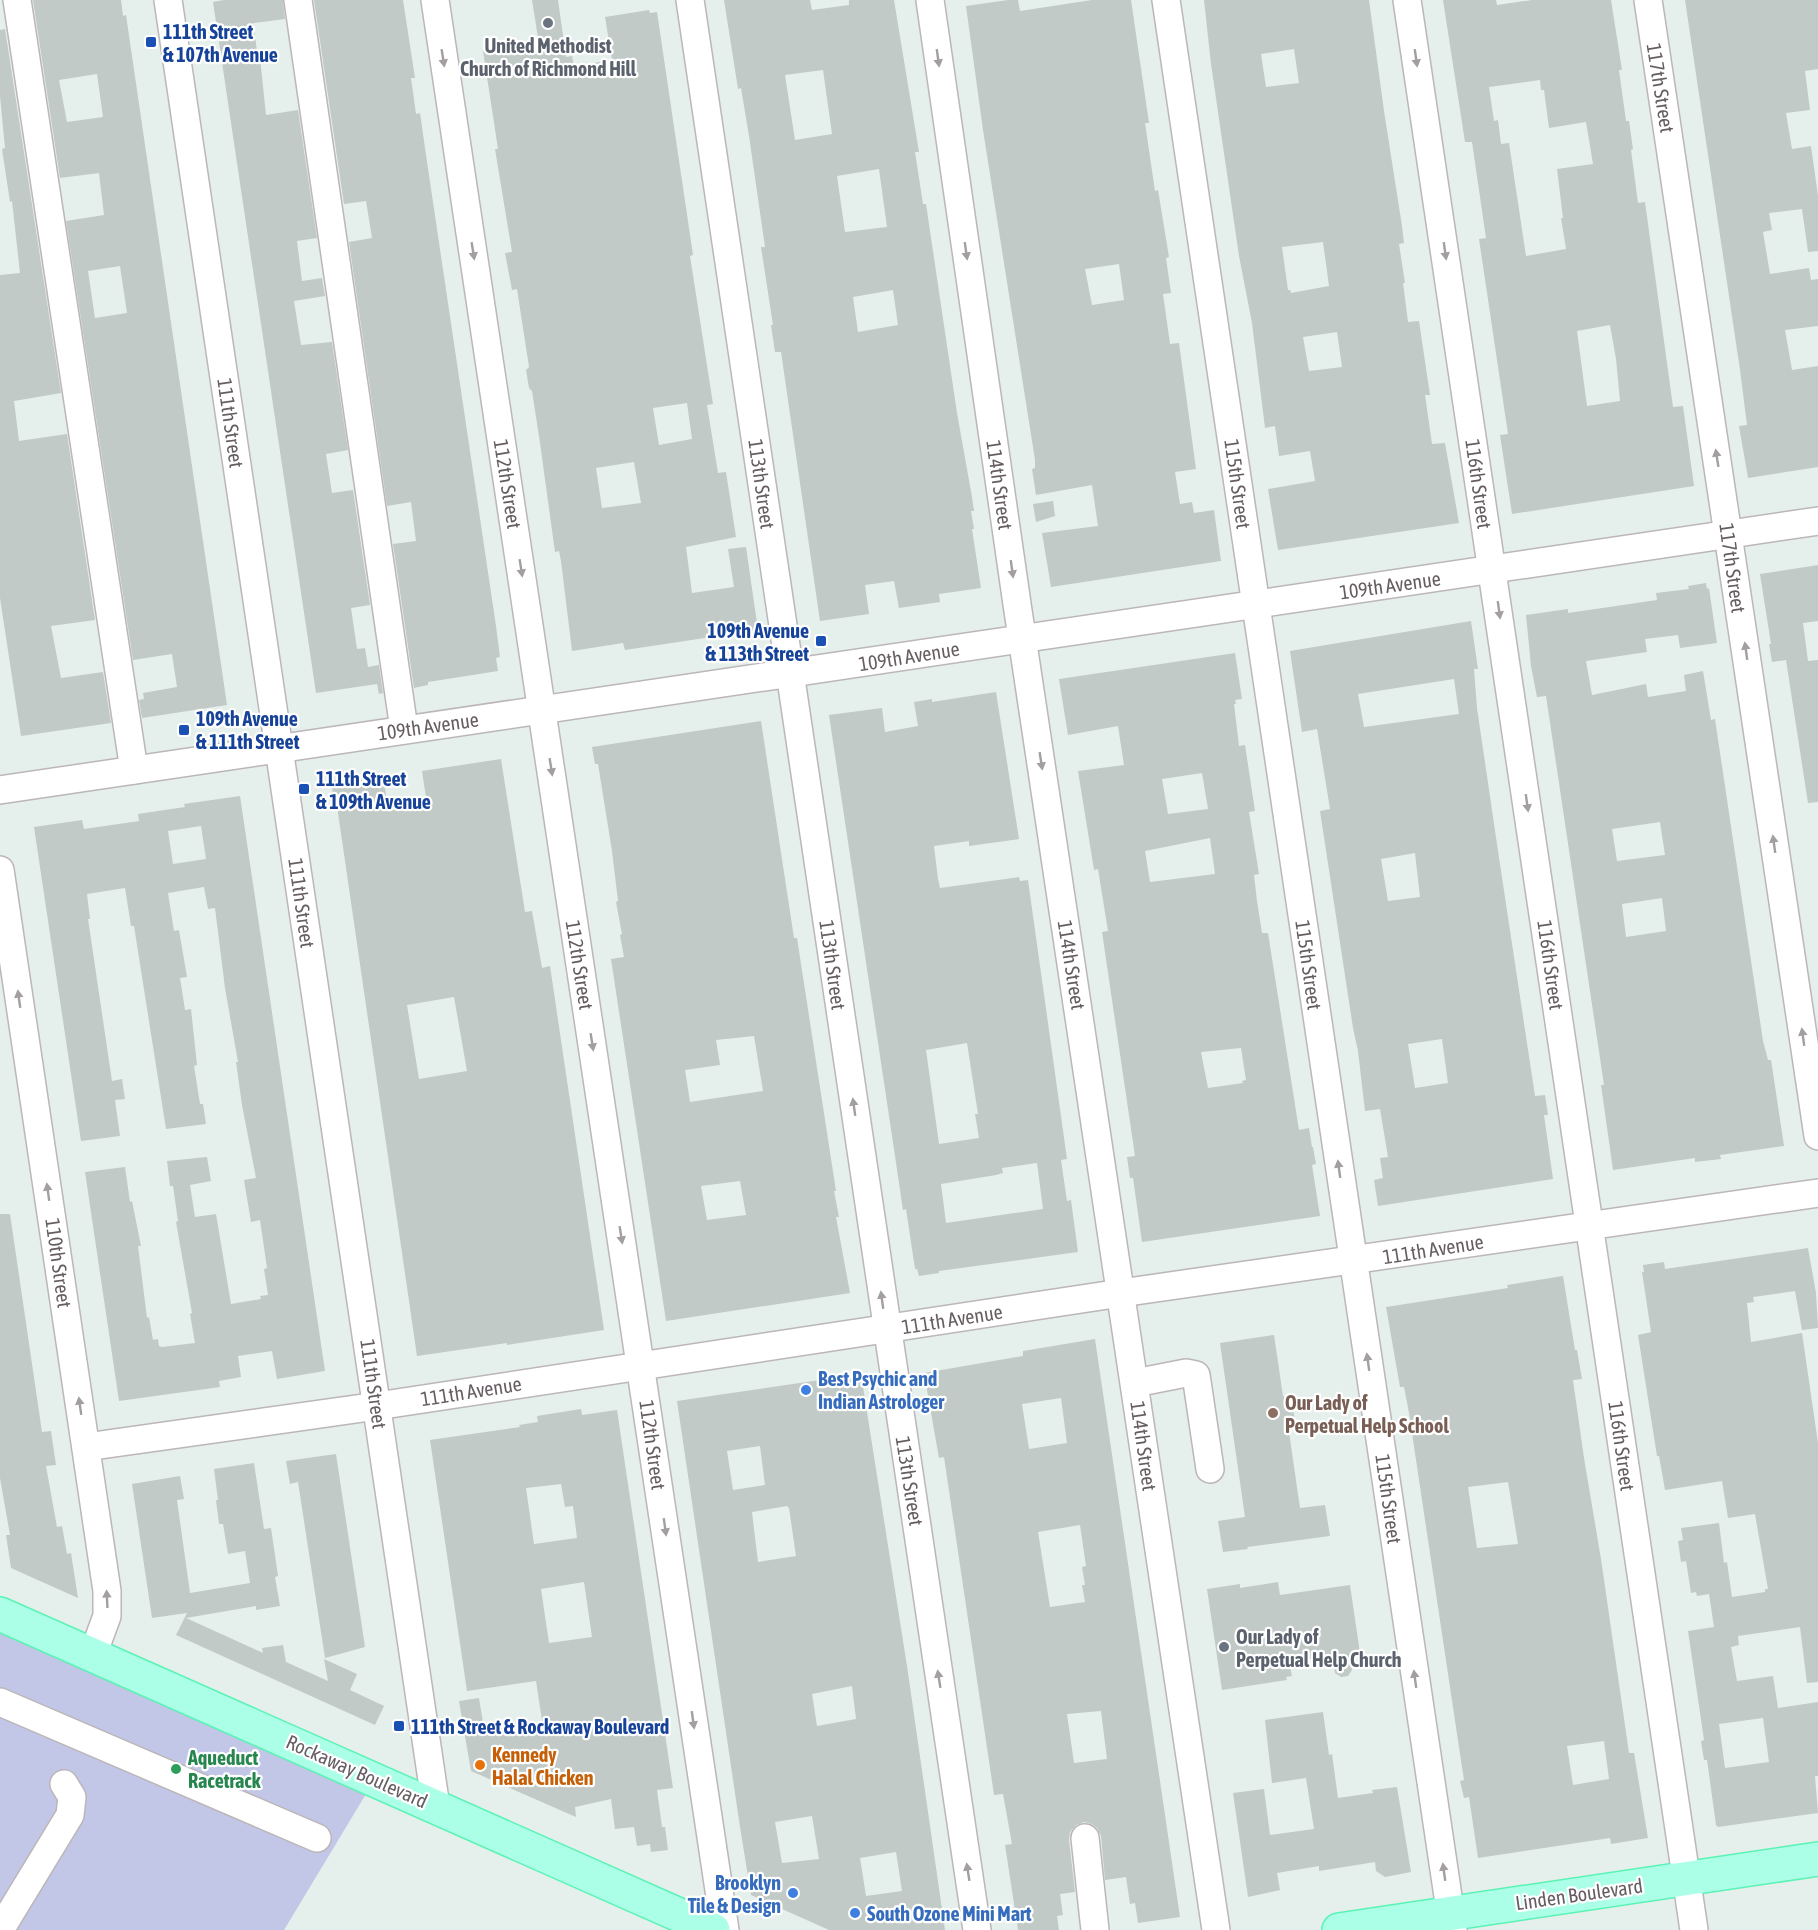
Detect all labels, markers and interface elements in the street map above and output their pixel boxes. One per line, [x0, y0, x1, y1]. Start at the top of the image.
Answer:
marker: United Methodist Church of Richmond Hill [541, 16, 555, 30]
place label: 111th Street & 107th Avenue [163, 20, 278, 66]
place label: United Methodist Church of Richmond Hill [460, 34, 637, 80]
marker: 111th Street & 107th Avenue [144, 35, 158, 49]
street label: 117th Street [1643, 42, 1679, 135]
one-way arrow [439, 48, 448, 67]
one-way arrow [1411, 48, 1420, 67]
one-way arrow [934, 49, 943, 68]
one-way arrow [468, 241, 477, 260]
one-way arrow [1440, 241, 1449, 260]
one-way arrow [962, 242, 971, 261]
street label: 111th Street [213, 377, 249, 470]
street label: 112th Street [490, 438, 526, 531]
street label: 113th Street [744, 438, 780, 531]
street label: 115th Street [1220, 438, 1256, 531]
street label: 116th Street [1461, 438, 1497, 531]
street label: 114th Street [982, 439, 1018, 532]
one-way arrow [1712, 449, 1721, 468]
street label: 117th Street [1715, 522, 1751, 615]
one-way arrow [516, 559, 525, 578]
one-way arrow [1008, 559, 1017, 578]
street label: 109th Avenue [1338, 567, 1442, 603]
one-way arrow [1494, 600, 1503, 619]
place label: 109th Avenue & 113th Street [706, 619, 809, 665]
marker: 109th Avenue & 113th Street [814, 634, 828, 648]
street label: 109th Avenue [857, 637, 961, 675]
one-way arrow [1741, 642, 1750, 661]
place label: 109th Avenue & 111th Street [196, 707, 300, 753]
street label: 109th Avenue [376, 708, 480, 744]
marker: 109th Avenue & 111th Street [177, 723, 191, 737]
one-way arrow [1036, 752, 1045, 771]
one-way arrow [546, 757, 555, 776]
place label: 111th Street & 109th Avenue [316, 767, 431, 813]
marker: 111th Street & 109th Avenue [297, 782, 311, 796]
one-way arrow [1523, 793, 1532, 812]
one-way arrow [1770, 835, 1779, 854]
street label: 111th Street [284, 857, 320, 950]
street label: 112th Street [562, 919, 598, 1012]
street label: 113th Street [815, 919, 851, 1012]
street label: 114th Street [1054, 919, 1090, 1012]
street label: 115th Street [1291, 919, 1327, 1012]
street label: 116th Street [1533, 919, 1569, 1012]
one-way arrow [15, 990, 24, 1009]
one-way arrow [1799, 1027, 1808, 1046]
one-way arrow [587, 1033, 596, 1052]
one-way arrow [849, 1097, 858, 1116]
one-way arrow [1335, 1159, 1344, 1178]
one-way arrow [44, 1182, 53, 1201]
street label: 110th Street [41, 1217, 77, 1310]
one-way arrow [616, 1226, 625, 1245]
street label: 111th Avenue [1381, 1230, 1485, 1268]
one-way arrow [878, 1290, 887, 1309]
street label: 111th Avenue [900, 1300, 1004, 1338]
street label: 111th Street [356, 1338, 392, 1431]
one-way arrow [1363, 1352, 1372, 1371]
place label: Best Psychic and Indian Astrologer [818, 1367, 945, 1413]
street label: 111th Avenue [419, 1372, 523, 1410]
marker: Best Psychic and Indian Astrologer [799, 1383, 813, 1397]
place label: Our Lady of Perpetual Help School [1285, 1391, 1449, 1437]
one-way arrow [75, 1396, 84, 1415]
street label: 112th Street [635, 1399, 671, 1492]
street label: 114th Street [1126, 1400, 1162, 1493]
street label: 116th Street [1604, 1400, 1640, 1493]
marker: Our Lady of Perpetual Help School [1266, 1406, 1280, 1420]
street label: 113th Street [892, 1435, 928, 1528]
street label: 115th Street [1371, 1453, 1407, 1546]
one-way arrow [660, 1518, 669, 1537]
one-way arrow [103, 1589, 112, 1608]
place label: Our Lady of Perpetual Help Church [1236, 1625, 1401, 1671]
marker: Our Lady of Perpetual Help Church [1217, 1640, 1231, 1654]
one-way arrow [935, 1670, 944, 1689]
one-way arrow [1411, 1670, 1420, 1689]
one-way arrow [689, 1711, 698, 1730]
place label: 111th Street & Rockaway Boulevard [411, 1715, 669, 1738]
marker: 111th Street & Rockaway Boulevard [392, 1719, 406, 1733]
street label: Rockaway Boulevard [283, 1730, 431, 1812]
place label: Kennedy Halal Chicken [492, 1743, 593, 1789]
place label: Aqueduct Racetrack [187, 1746, 261, 1792]
marker: Kennedy Halal Chicken [473, 1758, 487, 1772]
marker: Aqueduct Racetrack [169, 1762, 183, 1776]
one-way arrow [1440, 1862, 1449, 1881]
one-way arrow [964, 1863, 973, 1882]
place label: Brooklyn Tile & Design [688, 1871, 781, 1917]
street label: Linden Boulevard [1514, 1874, 1644, 1914]
marker: Brooklyn Tile & Design [786, 1886, 800, 1900]
place label: South Ozone Mini Mart [867, 1902, 1032, 1925]
marker: South Ozone Mini Mart [848, 1906, 862, 1920]

